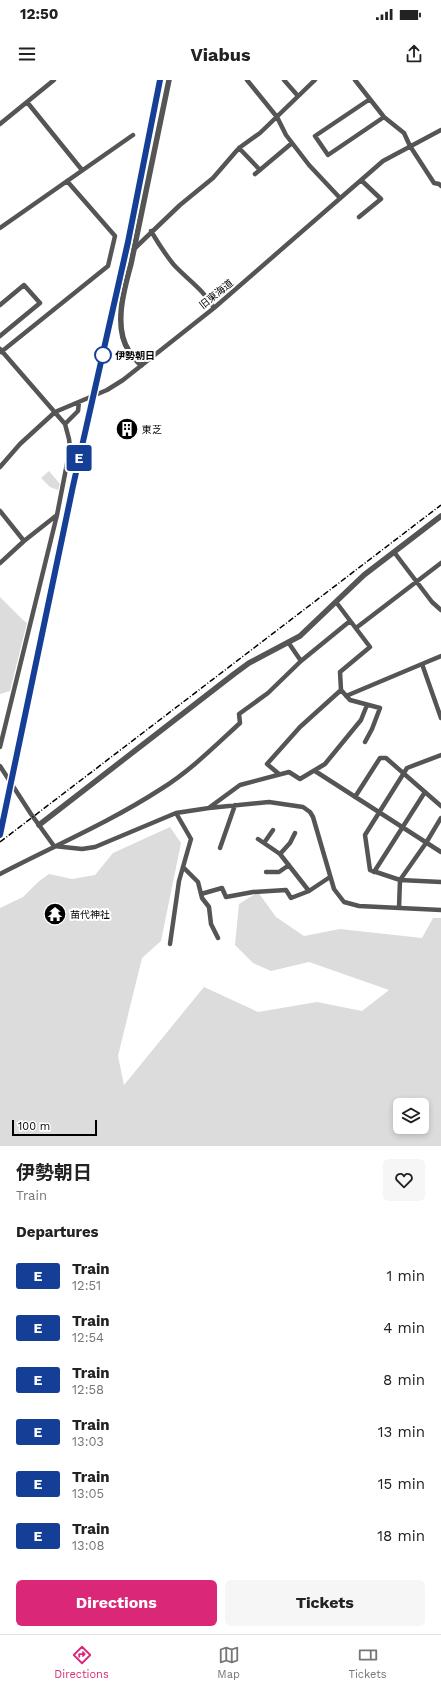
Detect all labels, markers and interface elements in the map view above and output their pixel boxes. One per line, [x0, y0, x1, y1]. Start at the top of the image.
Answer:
text: 12:50 [20, 5, 58, 23]
icon: menu [16, 43, 38, 65]
icon: share [403, 43, 425, 65]
text: Viabus [191, 44, 250, 65]
street label: 旧東海道 [197, 277, 235, 311]
marker: 伊勢朝日 [94, 346, 112, 364]
place label: 伊勢朝日 [115, 350, 155, 361]
building icon: 東芝 [114, 416, 140, 442]
place label: 東芝 [142, 424, 162, 435]
line badge: E [66, 445, 92, 471]
text: E [75, 450, 83, 466]
temple icon: 苗代神社 [42, 901, 68, 927]
place label: 苗代神社 [70, 909, 110, 920]
map controls [393, 1098, 429, 1134]
button: layers [393, 1098, 429, 1134]
scale bar [12, 1118, 97, 1137]
text: 100 m [18, 1120, 50, 1133]
button: heart [383, 1159, 425, 1201]
text: 伊勢朝日 [16, 1161, 92, 1184]
text: Train [16, 1188, 47, 1203]
text: Departures [16, 1223, 99, 1241]
text: Train [72, 1260, 110, 1278]
text: 1 min [386, 1267, 425, 1285]
text: E [34, 1268, 42, 1284]
text: 12:51 [72, 1278, 101, 1293]
text: Train [72, 1312, 110, 1330]
text: 4 min [383, 1319, 425, 1337]
text: E [34, 1320, 42, 1336]
text: 12:54 [72, 1330, 104, 1345]
text: Train [72, 1364, 110, 1382]
text: 8 min [383, 1371, 425, 1389]
text: E [34, 1372, 42, 1388]
text: 12:58 [72, 1382, 104, 1397]
text: Train [72, 1416, 110, 1434]
text: 13 min [378, 1423, 425, 1441]
text: E [34, 1424, 42, 1440]
text: 13:03 [72, 1434, 104, 1449]
text: Train [72, 1468, 110, 1486]
text: 15 min [378, 1475, 425, 1493]
text: E [34, 1476, 42, 1492]
text: 13:05 [72, 1486, 104, 1501]
text: Train [72, 1520, 110, 1538]
text: 18 min [377, 1527, 425, 1545]
text: E [34, 1528, 42, 1544]
text: 13:08 [72, 1538, 105, 1553]
button: Directions [16, 1580, 217, 1626]
button: Tickets [225, 1580, 425, 1626]
tab: Directions [54, 1644, 109, 1681]
tab: Map [217, 1644, 240, 1681]
tab: Tickets [348, 1644, 387, 1681]

